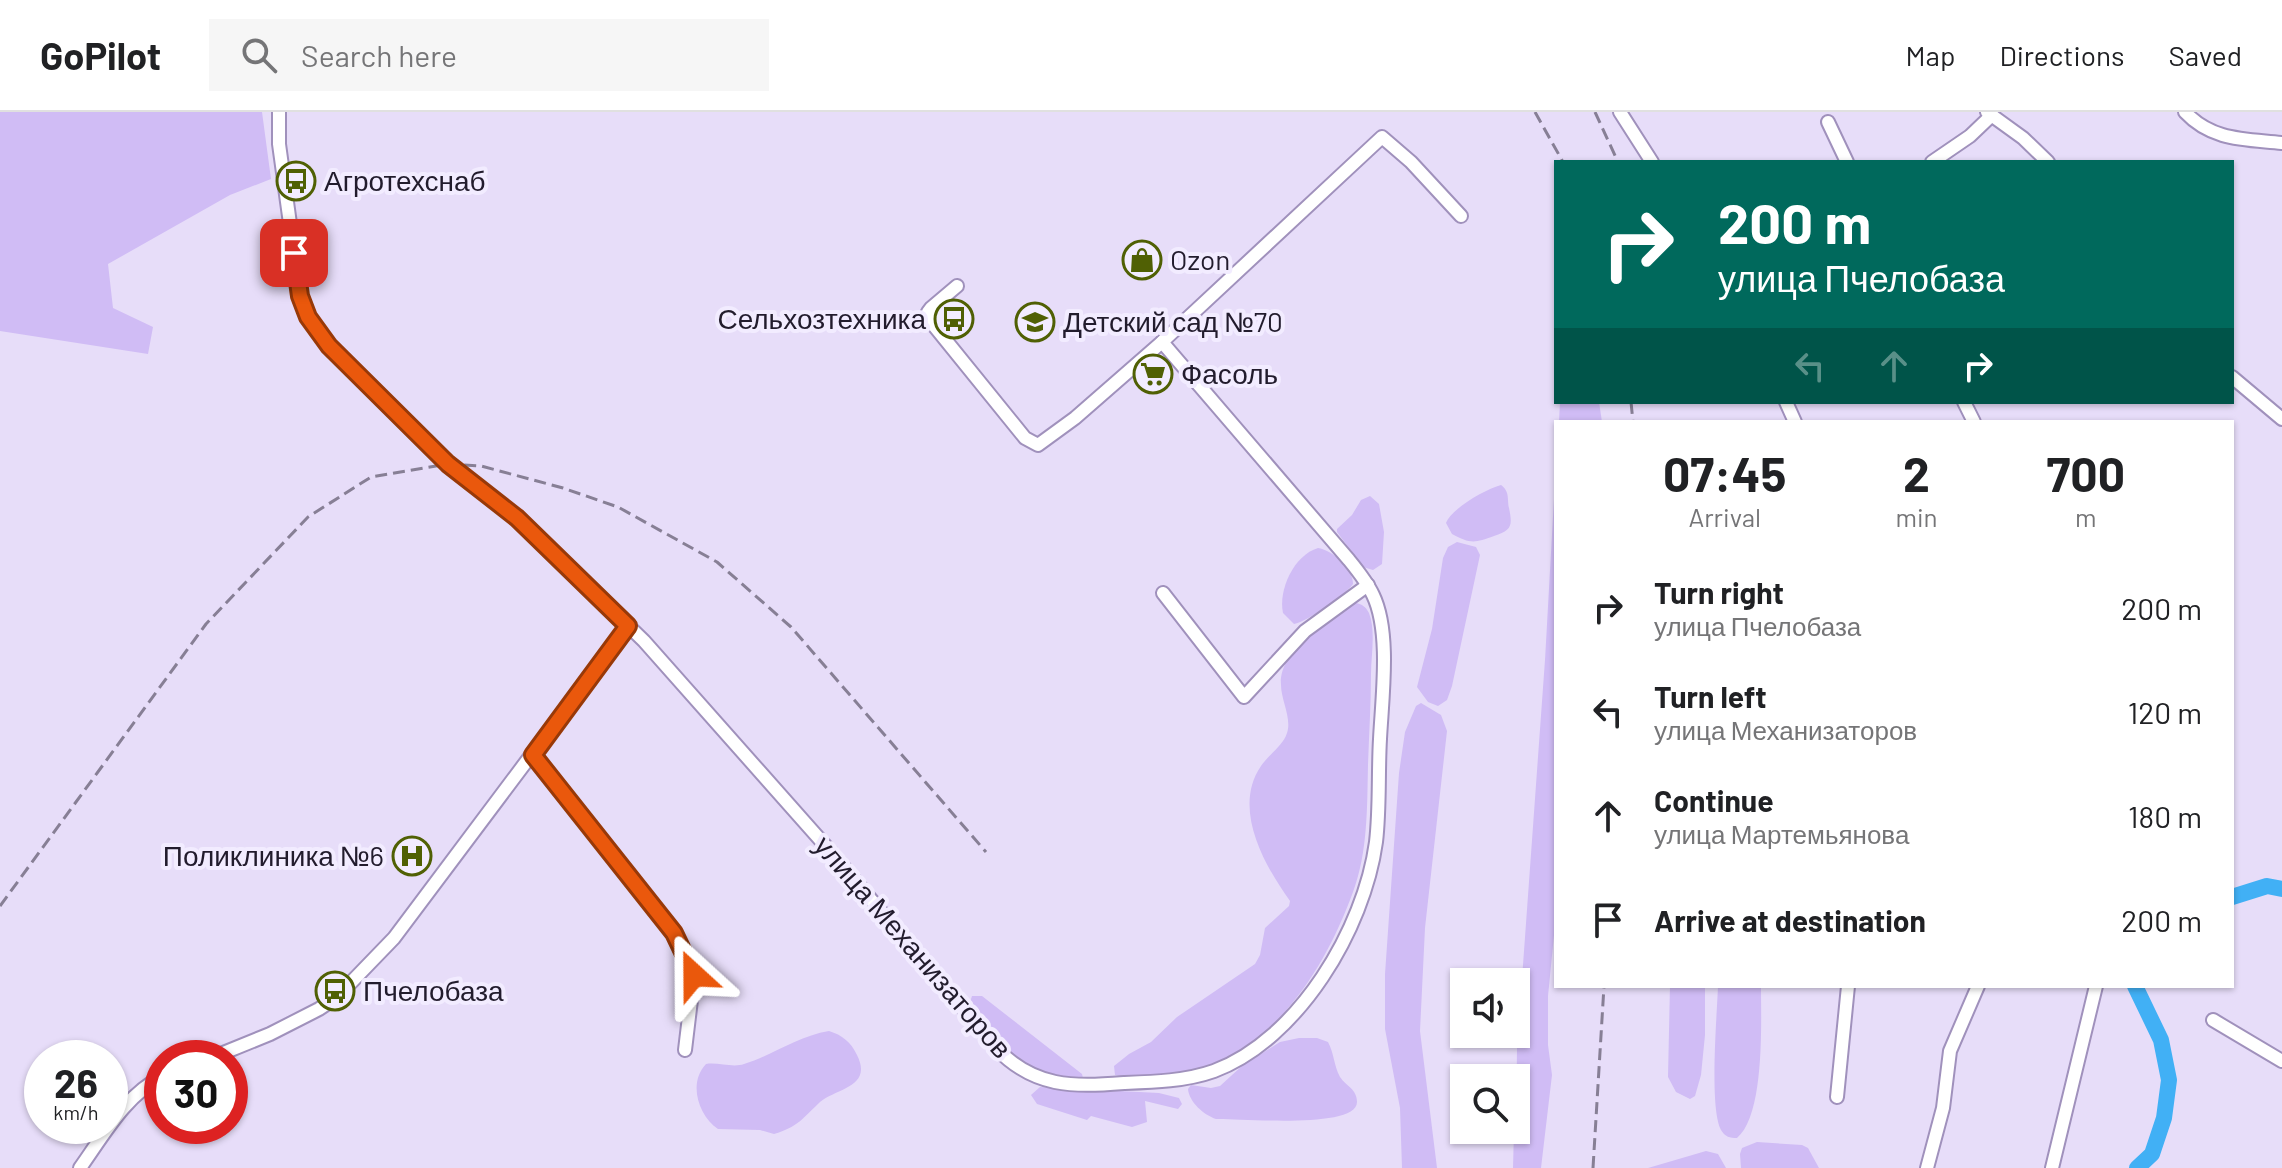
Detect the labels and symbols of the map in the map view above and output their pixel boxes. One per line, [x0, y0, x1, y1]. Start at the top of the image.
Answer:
bus stop icon: Агротехснаб [275, 160, 317, 202]
place label: Агротехснаб [324, 163, 486, 197]
pin [260, 219, 328, 287]
shop icon: Ozon [1121, 239, 1163, 281]
place label: Ozon [1170, 242, 1230, 276]
bus stop icon: Сельхозтехника [933, 298, 975, 340]
place label: Сельхозтехника [717, 301, 926, 335]
school or university icon: Детский сад №70 [1014, 301, 1056, 343]
place label: Детский сад №70 [1063, 304, 1283, 338]
supermarket icon: Фасоль [1132, 353, 1174, 395]
place label: Фасоль [1181, 356, 1278, 390]
street label: улица Механизаторов [808, 828, 1020, 1064]
hospital icon: Поликлиника №6 [391, 835, 433, 877]
place label: Поликлиника №6 [163, 838, 384, 872]
position arrow [652, 933, 736, 1017]
bus stop icon: Пчелобаза [314, 970, 356, 1012]
place label: Пчелобаза [363, 973, 504, 1007]
speed limit sign: 30 [144, 1040, 248, 1144]

